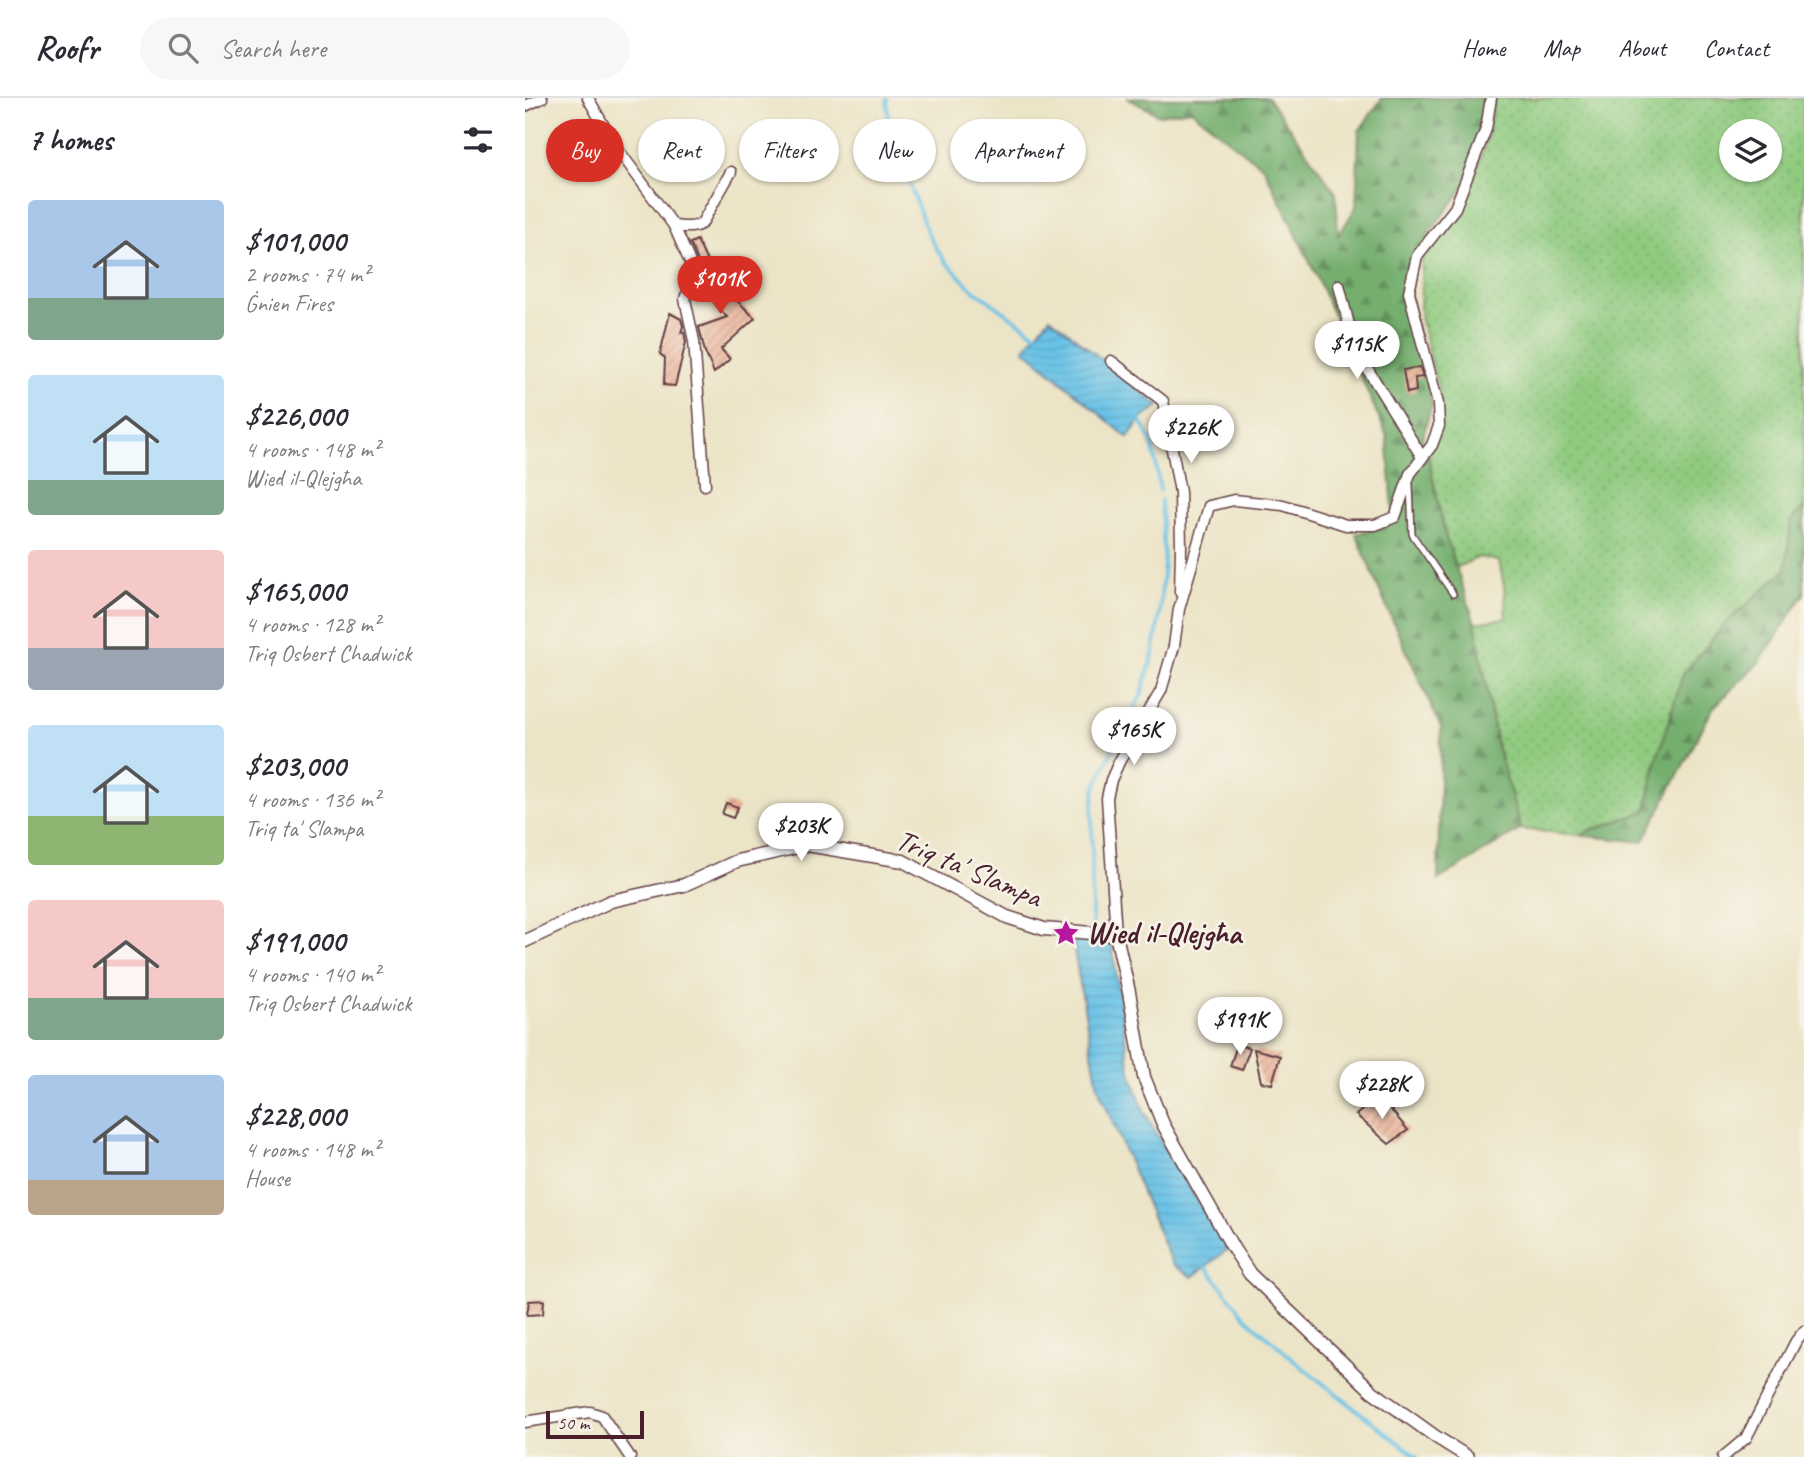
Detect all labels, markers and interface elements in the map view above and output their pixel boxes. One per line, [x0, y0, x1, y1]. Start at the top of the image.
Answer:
search box [140, 17, 630, 80]
text: Roofr [35, 27, 98, 69]
icon: search [164, 29, 202, 67]
text: Search here [220, 32, 326, 65]
text: Home [1462, 33, 1505, 63]
text: Map [1543, 33, 1580, 63]
text: About [1618, 33, 1666, 63]
text: Contact [1704, 33, 1769, 63]
chip: Buy [546, 119, 624, 182]
chip: Rent [638, 119, 725, 182]
chip: Filters [739, 119, 839, 182]
chip: New [853, 119, 936, 182]
chip: Apartment [950, 119, 1086, 182]
map controls [1719, 119, 1782, 182]
button: layers [1719, 119, 1782, 182]
text: 7 homes [28, 121, 113, 159]
icon: filters [459, 121, 497, 159]
text: $101,000 [245, 222, 345, 260]
icon: home [84, 228, 168, 312]
pin: $101K [671, 256, 769, 316]
text: 2 rooms · 74 m² [245, 260, 369, 289]
text: $101K [693, 264, 747, 293]
text: Ġnien Fires [245, 289, 333, 318]
pin: $115K [1308, 322, 1406, 381]
text: $115K [1331, 329, 1383, 358]
text: $226,000 [245, 397, 346, 435]
icon: home [84, 403, 168, 487]
pin: $226K [1142, 406, 1240, 465]
text: $226K [1164, 413, 1218, 442]
text: 4 rooms · 148 m² [245, 435, 380, 464]
text: Wied il-Qlejgħa [245, 464, 361, 493]
text: $165,000 [245, 572, 346, 610]
icon: home [84, 578, 168, 662]
text: 4 rooms · 128 m² [245, 610, 380, 639]
text: Triq Osbert Chadwick [245, 639, 412, 668]
pin: $165K [1085, 708, 1183, 767]
text: $165K [1107, 715, 1161, 744]
text: $203,000 [245, 747, 345, 785]
icon: home [84, 753, 168, 837]
text: 4 rooms · 136 m² [245, 785, 380, 814]
pin: $203K [752, 804, 850, 863]
text: $203K [774, 811, 828, 840]
text: Triq ta' Slampa [245, 814, 363, 843]
street label: Triq ta' Slampa [891, 820, 1049, 916]
place label: Wied il-Qlejgħa [1087, 914, 1244, 952]
place icon: Wied il-Qlejgħa [1051, 918, 1081, 948]
text: $191,000 [245, 922, 345, 960]
icon: home [84, 928, 168, 1012]
text: 4 rooms · 140 m² [245, 960, 380, 989]
text: Triq Osbert Chadwick [245, 989, 412, 1018]
pin: $191K [1191, 998, 1289, 1057]
text: $191K [1214, 1005, 1266, 1034]
pin: $228K [1333, 1062, 1431, 1121]
text: $228K [1355, 1069, 1409, 1098]
text: $228,000 [245, 1097, 345, 1135]
icon: home [84, 1103, 168, 1187]
text: 4 rooms · 148 m² [245, 1135, 380, 1164]
text: House [245, 1164, 290, 1193]
scale bar [546, 1408, 644, 1440]
text: 50 m [557, 1411, 589, 1435]

